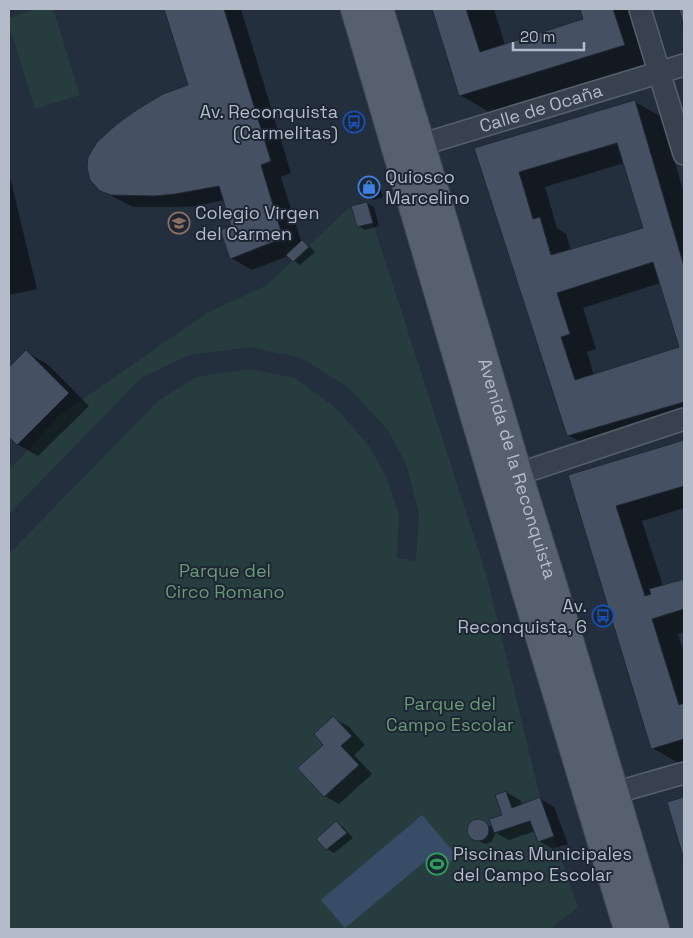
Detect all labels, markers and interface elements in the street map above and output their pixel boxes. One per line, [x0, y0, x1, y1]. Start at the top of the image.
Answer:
scale bar [513, 20, 584, 52]
text: 20 m [520, 27, 555, 46]
street label: Calle de Ocaña [476, 78, 605, 137]
place label: Av. Reconquista (Carmelitas) [200, 100, 338, 144]
bus stop icon: Av. Reconquista (Carmelitas) [342, 110, 366, 134]
place label: Quiosco Marcelino [385, 165, 470, 209]
shop icon: Quiosco Marcelino [357, 175, 381, 199]
place label: Colegio Virgen del Carmen [195, 201, 319, 245]
school or university icon: Colegio Virgen del Carmen [167, 211, 191, 235]
street label: Avenida de la Reconquista [474, 356, 562, 582]
park label: Parque del Circo Romano [165, 559, 285, 603]
place label: Av. Reconquista, 6 [458, 594, 587, 638]
bus stop icon: Av. Reconquista, 6 [591, 604, 615, 628]
park label: Parque del Campo Escolar [386, 692, 514, 736]
place label: Piscinas Municipales del Campo Escolar [453, 842, 632, 886]
sports icon: Piscinas Municipales del Campo Escolar [425, 852, 449, 876]

